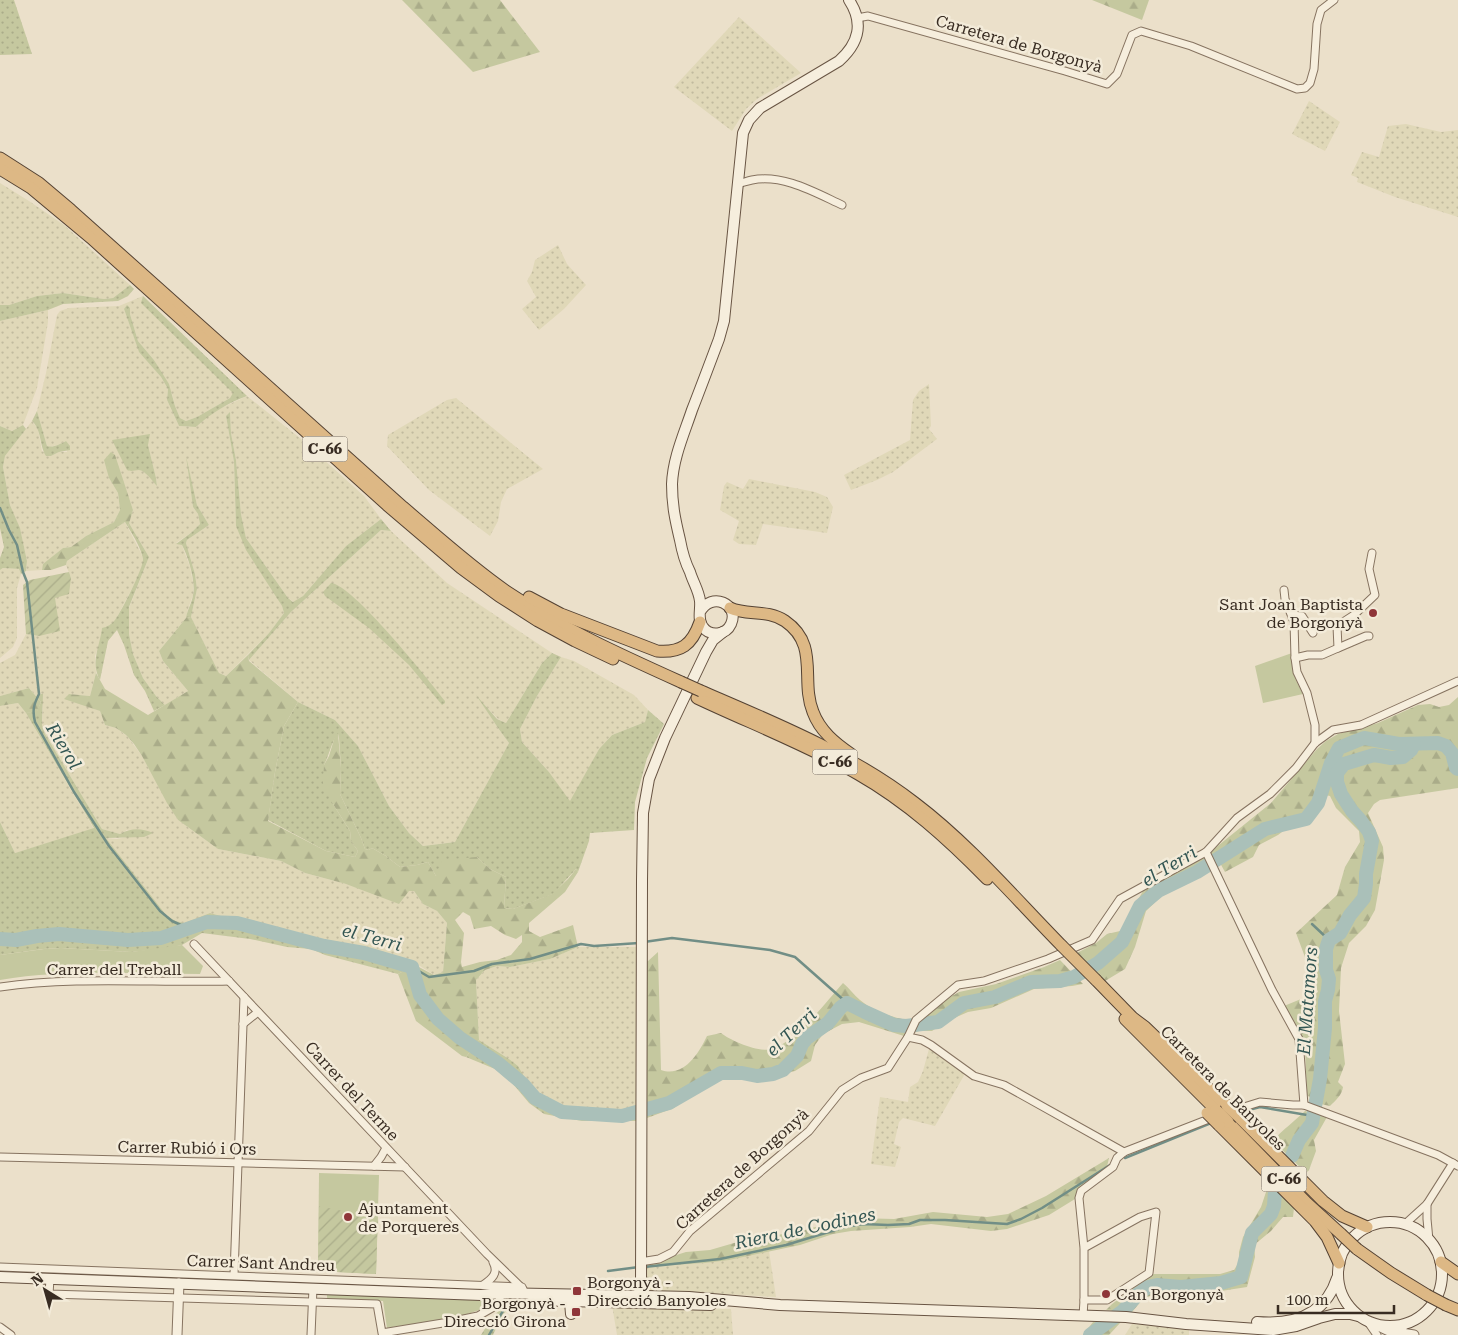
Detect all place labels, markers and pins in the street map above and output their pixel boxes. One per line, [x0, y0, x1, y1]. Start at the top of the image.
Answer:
place label: Sant Joan Baptista de Borgonyà [1219, 595, 1363, 632]
marker: Sant Joan Baptista de Borgonyà [1367, 607, 1379, 619]
place label: Ajuntament de Porqueres [358, 1199, 459, 1236]
marker: Ajuntament de Porqueres [342, 1211, 354, 1223]
place label: Borgonyà - Direcció Banyoles [587, 1273, 727, 1310]
marker: Borgonyà - Direcció Banyoles [571, 1285, 583, 1297]
place label: Can Borgonyà [1116, 1285, 1224, 1304]
marker: Can Borgonyà [1100, 1288, 1112, 1300]
place label: Borgonyà - Direcció Girona [444, 1294, 566, 1331]
marker: Borgonyà - Direcció Girona [570, 1306, 582, 1318]

